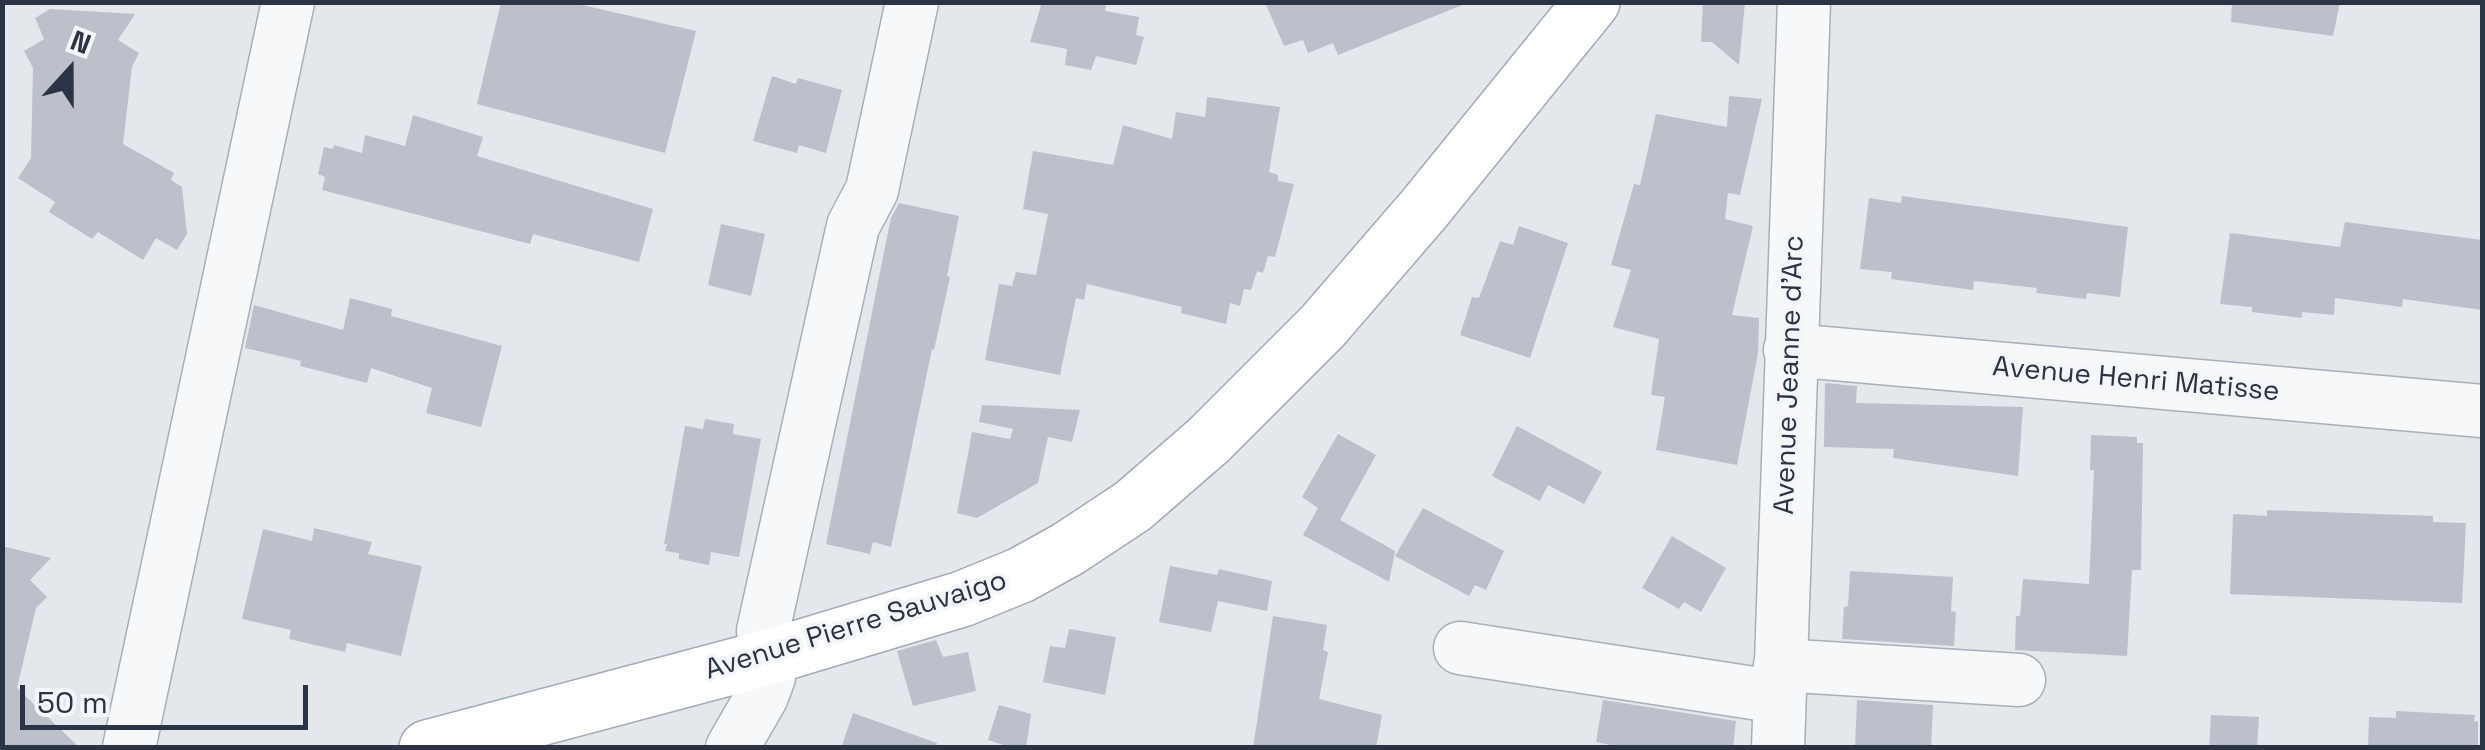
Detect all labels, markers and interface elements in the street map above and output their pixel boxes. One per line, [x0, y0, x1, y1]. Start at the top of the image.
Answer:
north arrow [20, 20, 120, 120]
text: N [66, 22, 96, 62]
street label: Avenue Jeanne d'Arc [1768, 235, 1812, 515]
street label: Avenue Henri Matisse [1991, 351, 2281, 409]
street label: Avenue Pierre Sauvaigo [701, 564, 1011, 688]
scale bar [25, 665, 312, 727]
text: 50 m [37, 683, 108, 722]

